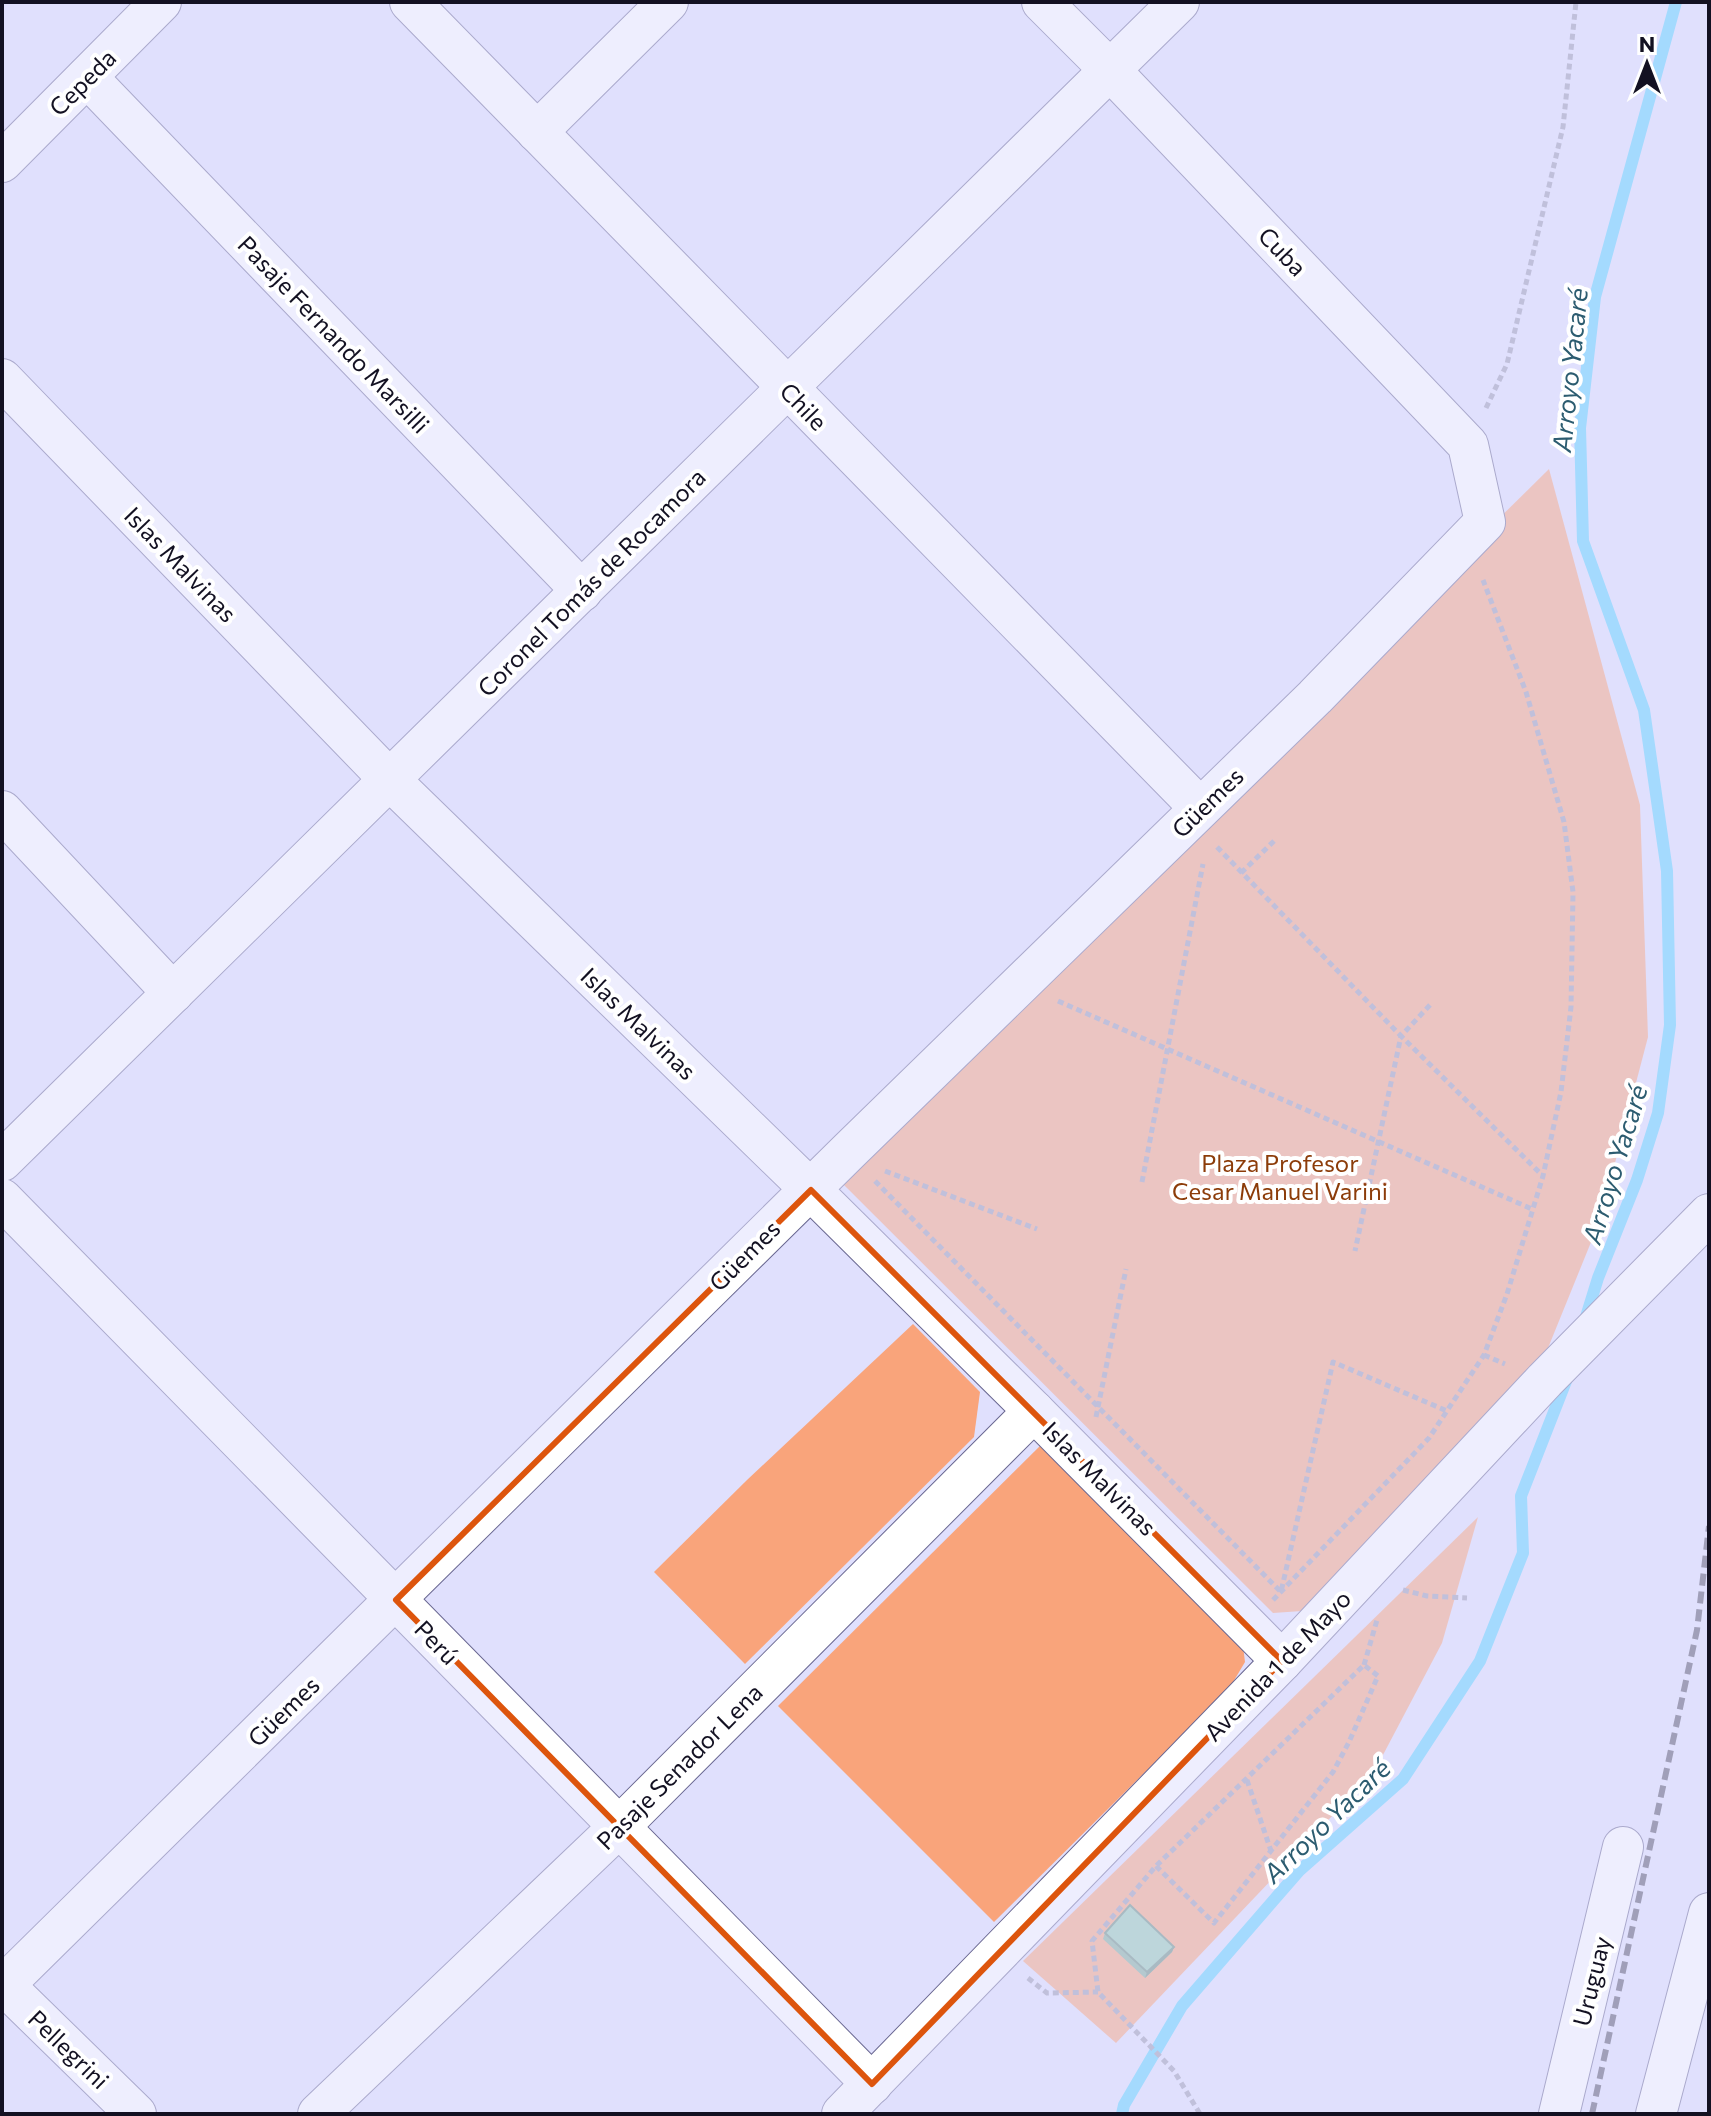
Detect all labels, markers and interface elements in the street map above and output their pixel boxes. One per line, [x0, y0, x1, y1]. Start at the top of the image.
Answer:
north arrow [1607, 24, 1687, 104]
text: N [1639, 30, 1655, 57]
street label: Cepeda [43, 43, 121, 121]
street label: Cuba [1253, 221, 1313, 281]
street label: Pasaje Fernando Marsilli [232, 229, 436, 439]
water label: Arroyo Yacaré [1545, 285, 1593, 455]
street label: Chile [774, 376, 834, 436]
street label: Coronel Tomás de Rocamora [471, 462, 711, 702]
street label: Islas Malvinas [119, 500, 243, 628]
street label: Güemes [1165, 761, 1249, 843]
street label: Islas Malvinas [575, 961, 703, 1085]
water label: Arroyo Yacaré [1575, 1080, 1653, 1248]
park label: Plaza Profesor Cesar Manuel Varini [1172, 1148, 1388, 1205]
street label: Güemes [703, 1214, 785, 1296]
street label: Islas Malvinas [1037, 1415, 1163, 1541]
street label: Avenida 1 de Mayo [1198, 1584, 1356, 1746]
street label: Perú [409, 1614, 465, 1670]
street label: Güemes [241, 1670, 325, 1752]
street label: Pasaje Senador Lena [590, 1677, 768, 1855]
water label: Arroyo Yacaré [1255, 1751, 1397, 1889]
street label: Uruguay [1566, 1933, 1616, 2029]
street label: Pellegrini [23, 2004, 115, 2094]

